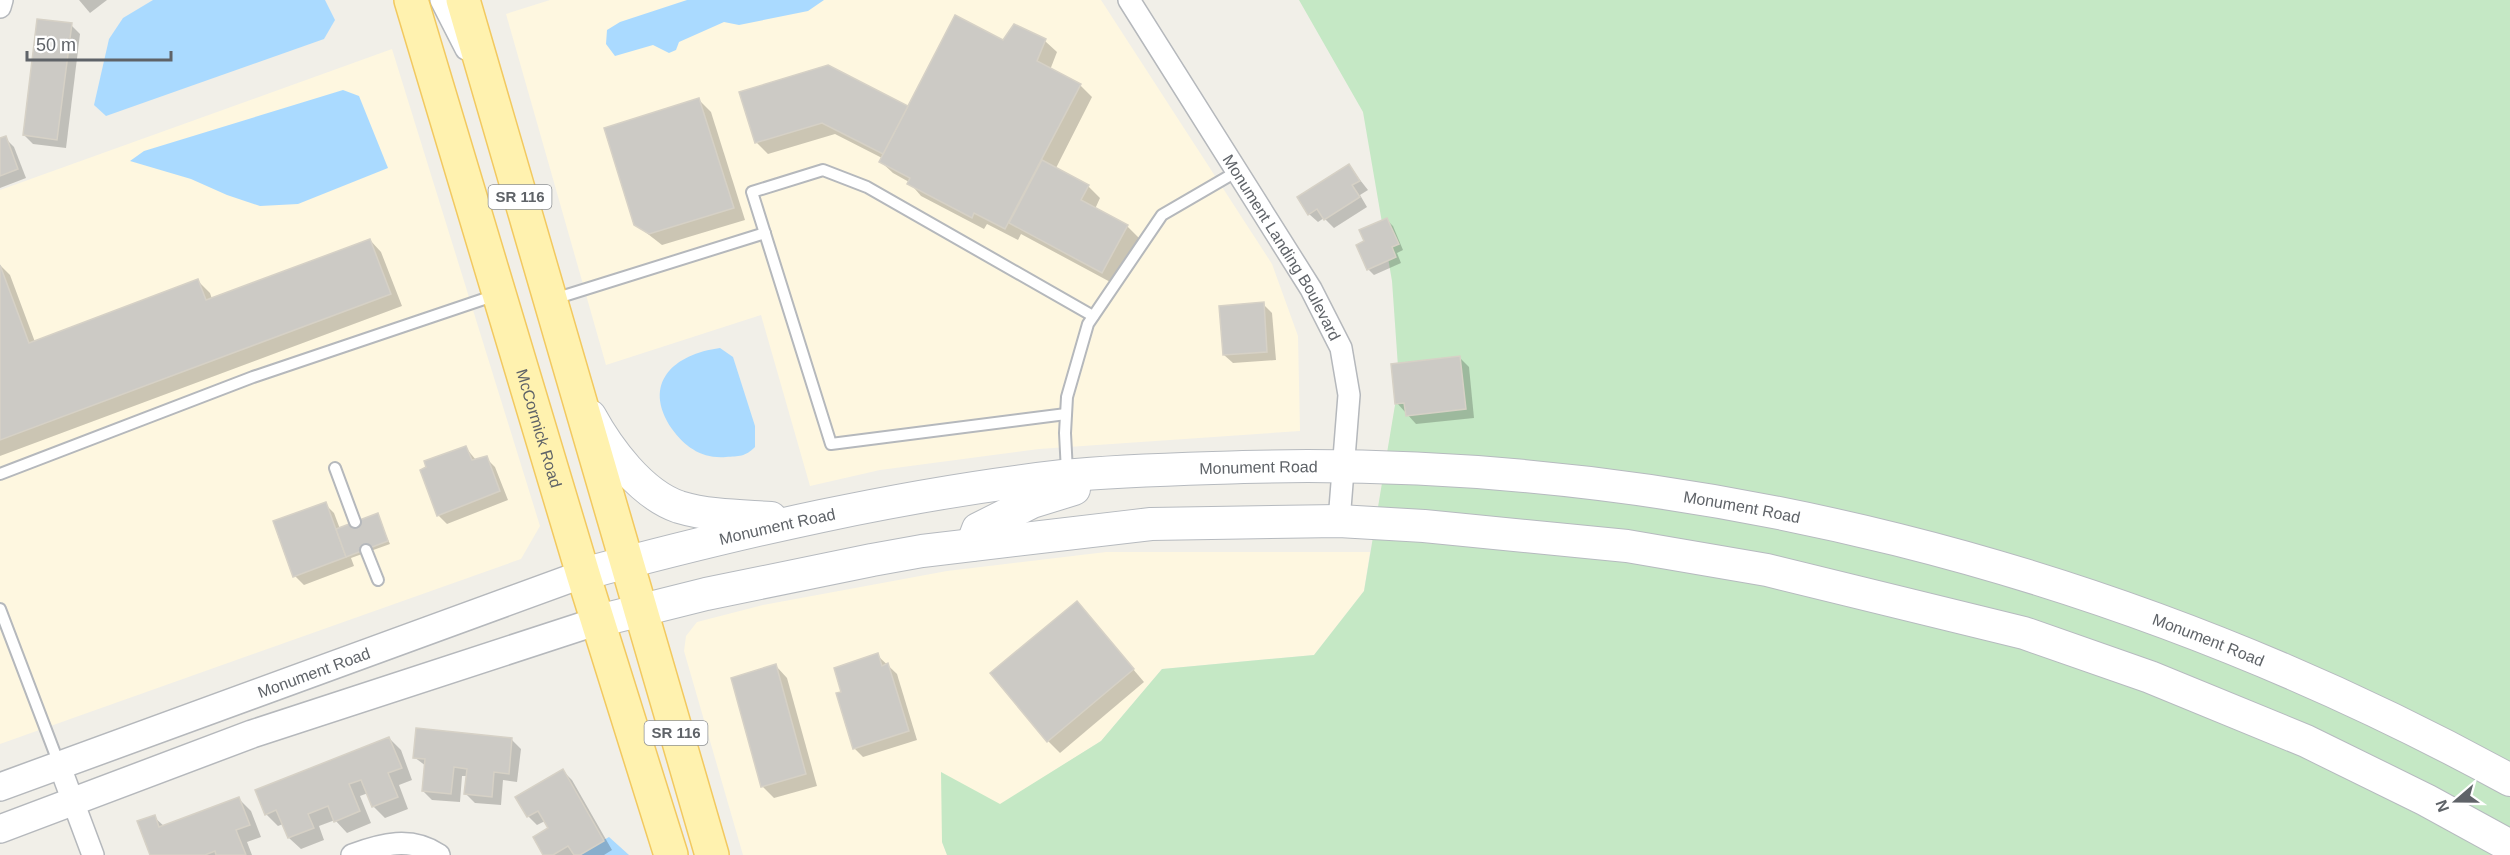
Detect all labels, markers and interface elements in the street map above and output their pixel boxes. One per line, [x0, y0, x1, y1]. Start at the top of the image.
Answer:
scale bar [27, 24, 171, 62]
text: 50 m [36, 35, 76, 55]
street label: Monument Landing Boulevard [1220, 152, 1344, 343]
road number: SR 116 [488, 185, 552, 209]
street label: McCormick Road [513, 367, 565, 490]
street label: Monument Road [1199, 458, 1318, 477]
street label: Monument Road [1682, 488, 1802, 526]
street label: Monument Road [718, 505, 837, 548]
street label: Monument Road [2150, 611, 2267, 670]
street label: Monument Road [255, 645, 372, 701]
road number: SR 116 [644, 721, 708, 745]
north arrow [2426, 771, 2486, 831]
text: N [2432, 798, 2452, 814]

